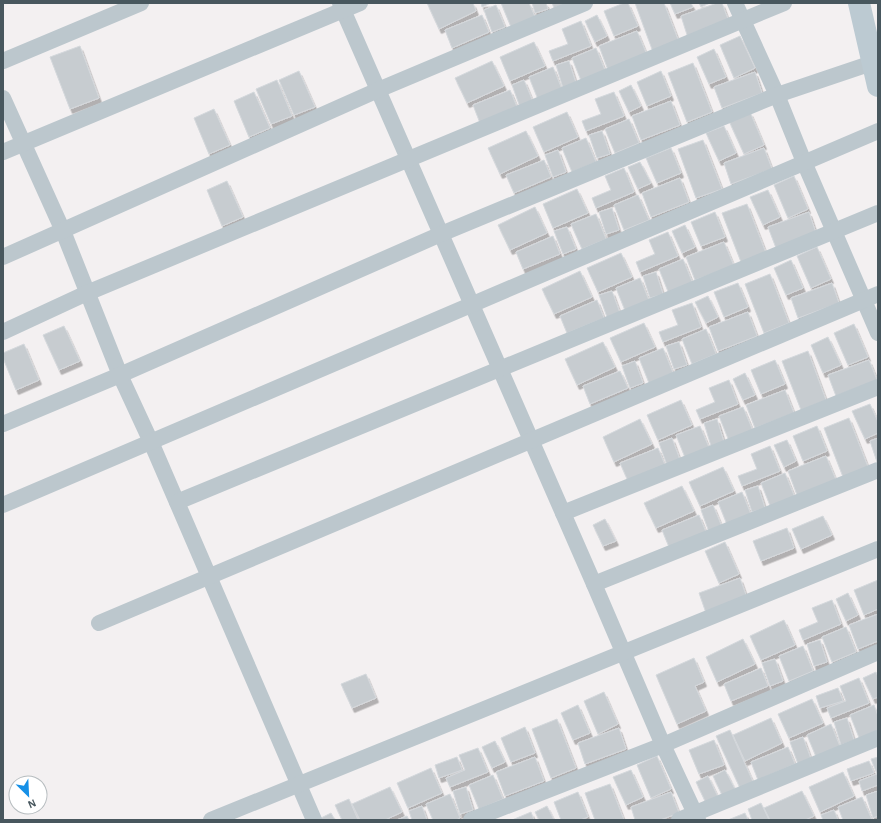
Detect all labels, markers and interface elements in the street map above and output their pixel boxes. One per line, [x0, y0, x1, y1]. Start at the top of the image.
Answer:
north arrow [8, 775, 48, 815]
text: N [26, 797, 38, 810]

